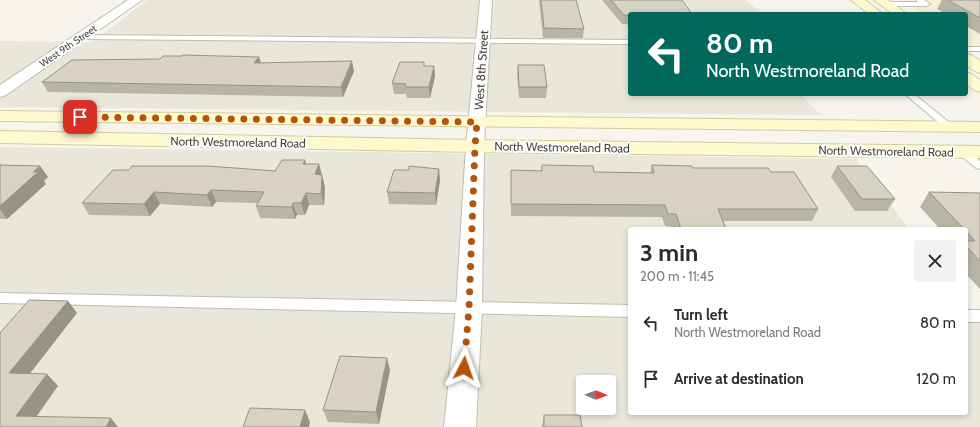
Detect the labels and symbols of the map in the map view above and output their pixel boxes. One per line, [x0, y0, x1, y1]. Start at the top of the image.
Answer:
street label: West 9th Street [37, 22, 100, 70]
street label: West 8th Street [471, 30, 491, 110]
pin [63, 100, 97, 134]
street label: North Westmoreland Road [170, 133, 306, 151]
street label: North Westmoreland Road [494, 138, 630, 156]
street label: North Westmoreland Road [818, 142, 954, 160]
position arrow [443, 347, 485, 389]
north arrow [576, 375, 616, 415]

